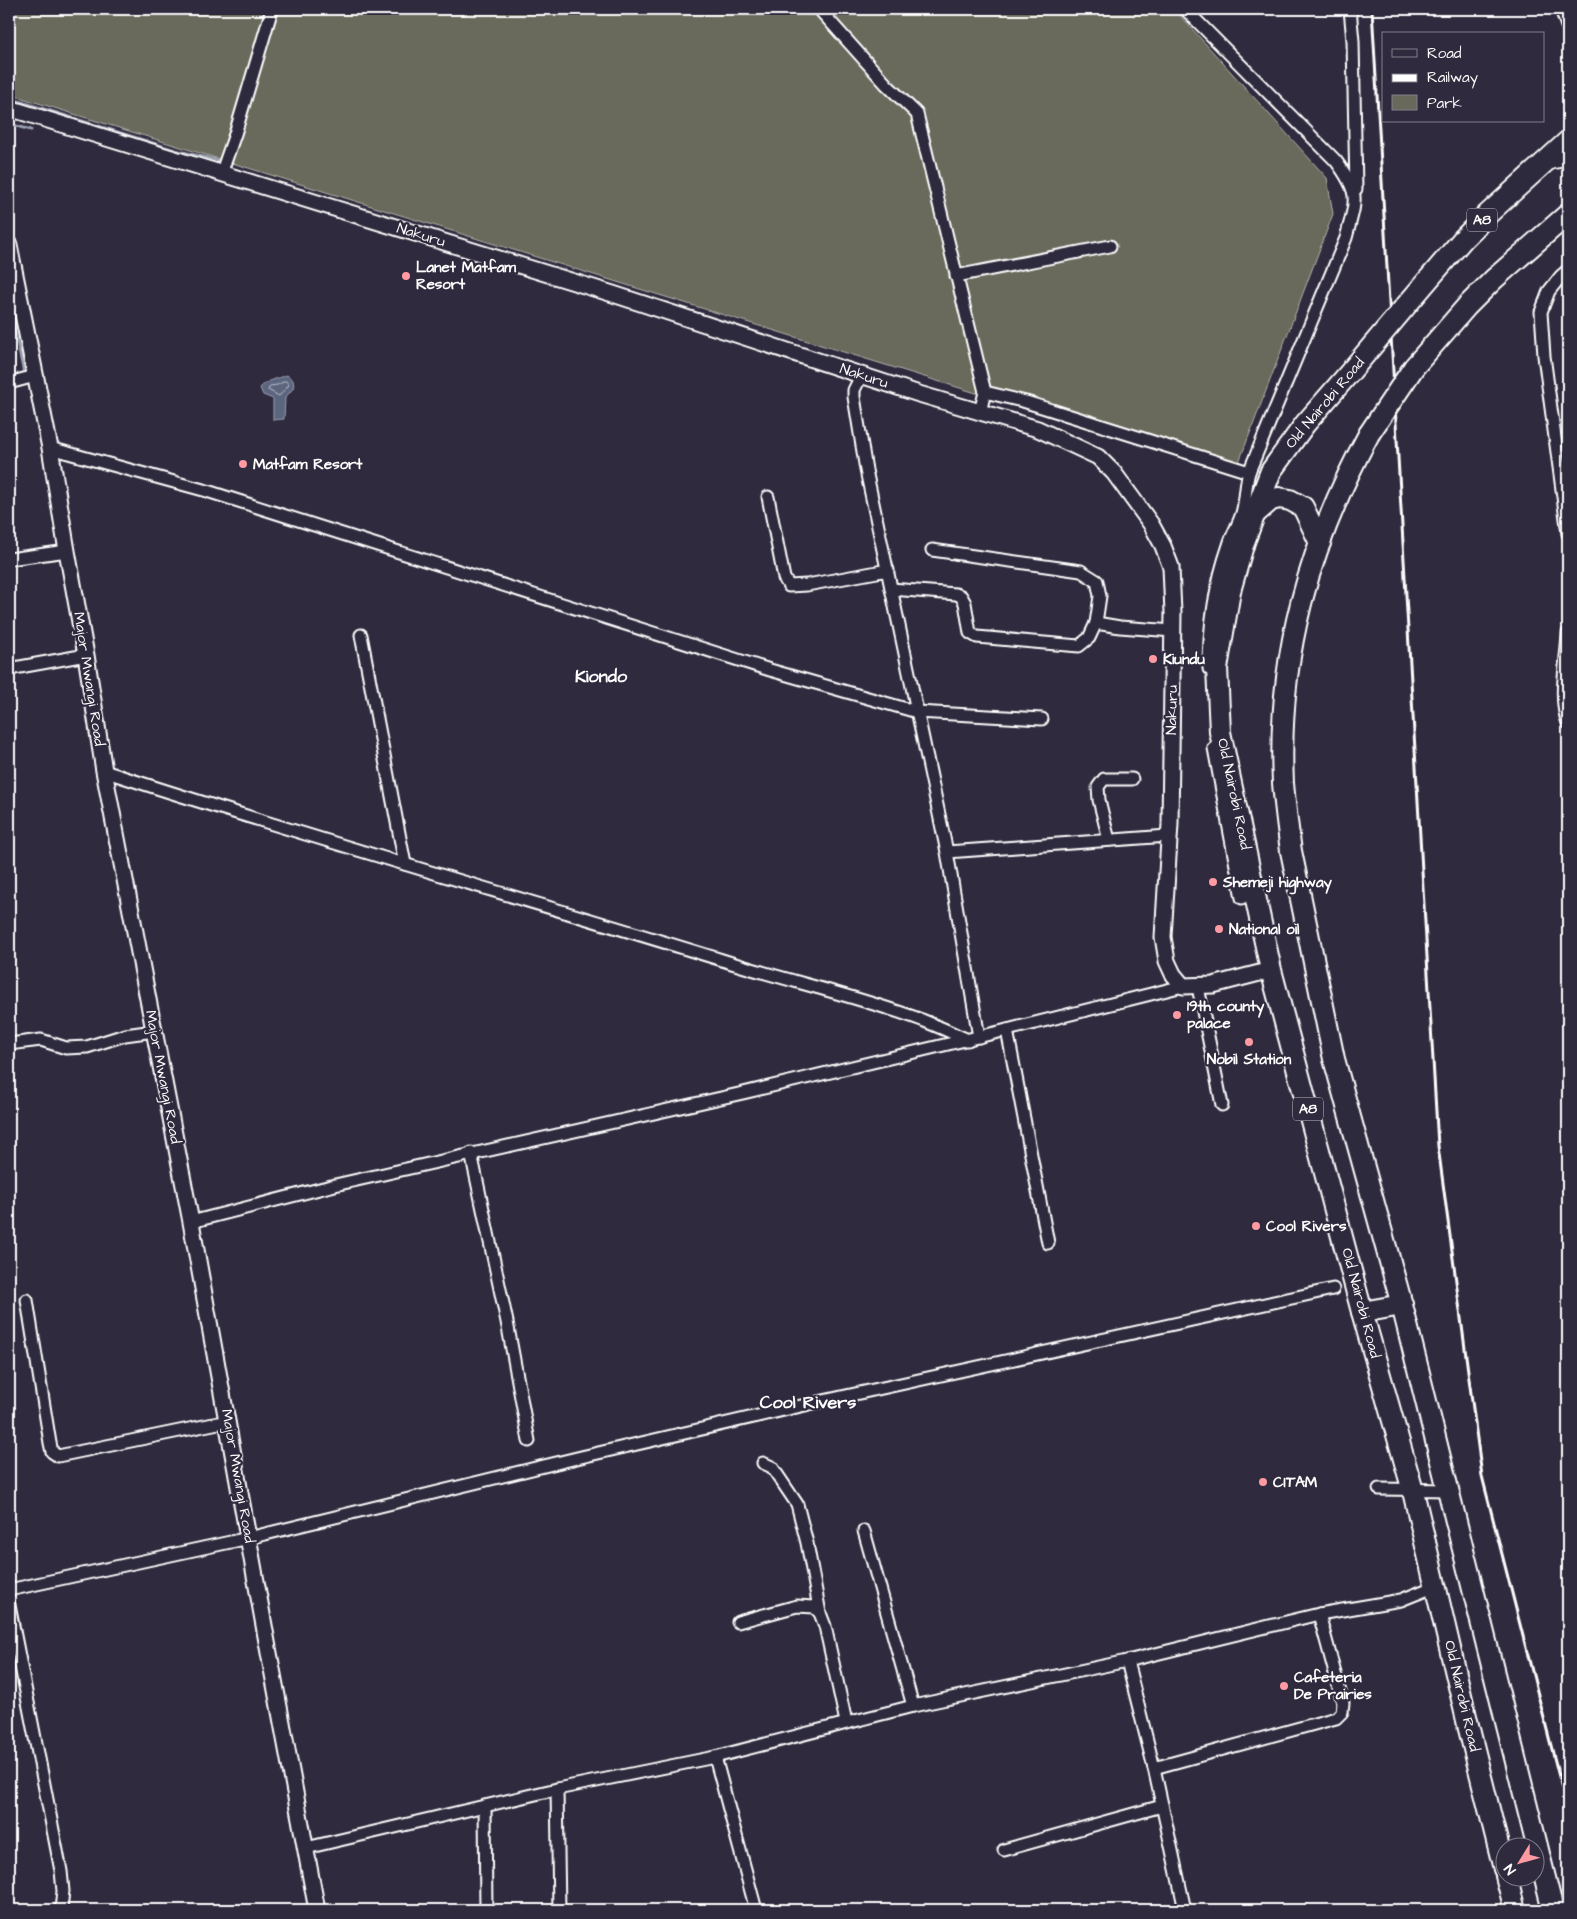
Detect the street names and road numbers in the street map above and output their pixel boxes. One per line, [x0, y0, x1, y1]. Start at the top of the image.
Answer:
road number: A8 [1467, 208, 1497, 232]
street label: Nakuru [394, 218, 448, 252]
street label: Old Nairobi Road [1281, 353, 1370, 453]
street label: Nakuru [837, 358, 891, 394]
street label: Major Mwangi Road [67, 610, 110, 748]
street label: Nakuru [1161, 685, 1183, 735]
street label: Old Nairobi Road [1212, 736, 1256, 852]
street label: Major Mwangi Road [139, 1008, 186, 1146]
road number: A8 [1293, 1098, 1323, 1120]
street label: Old Nairobi Road [1336, 1246, 1386, 1361]
street label: Major Mwangi Road [215, 1407, 260, 1545]
street label: Old Nairobi Road [1439, 1638, 1485, 1754]

